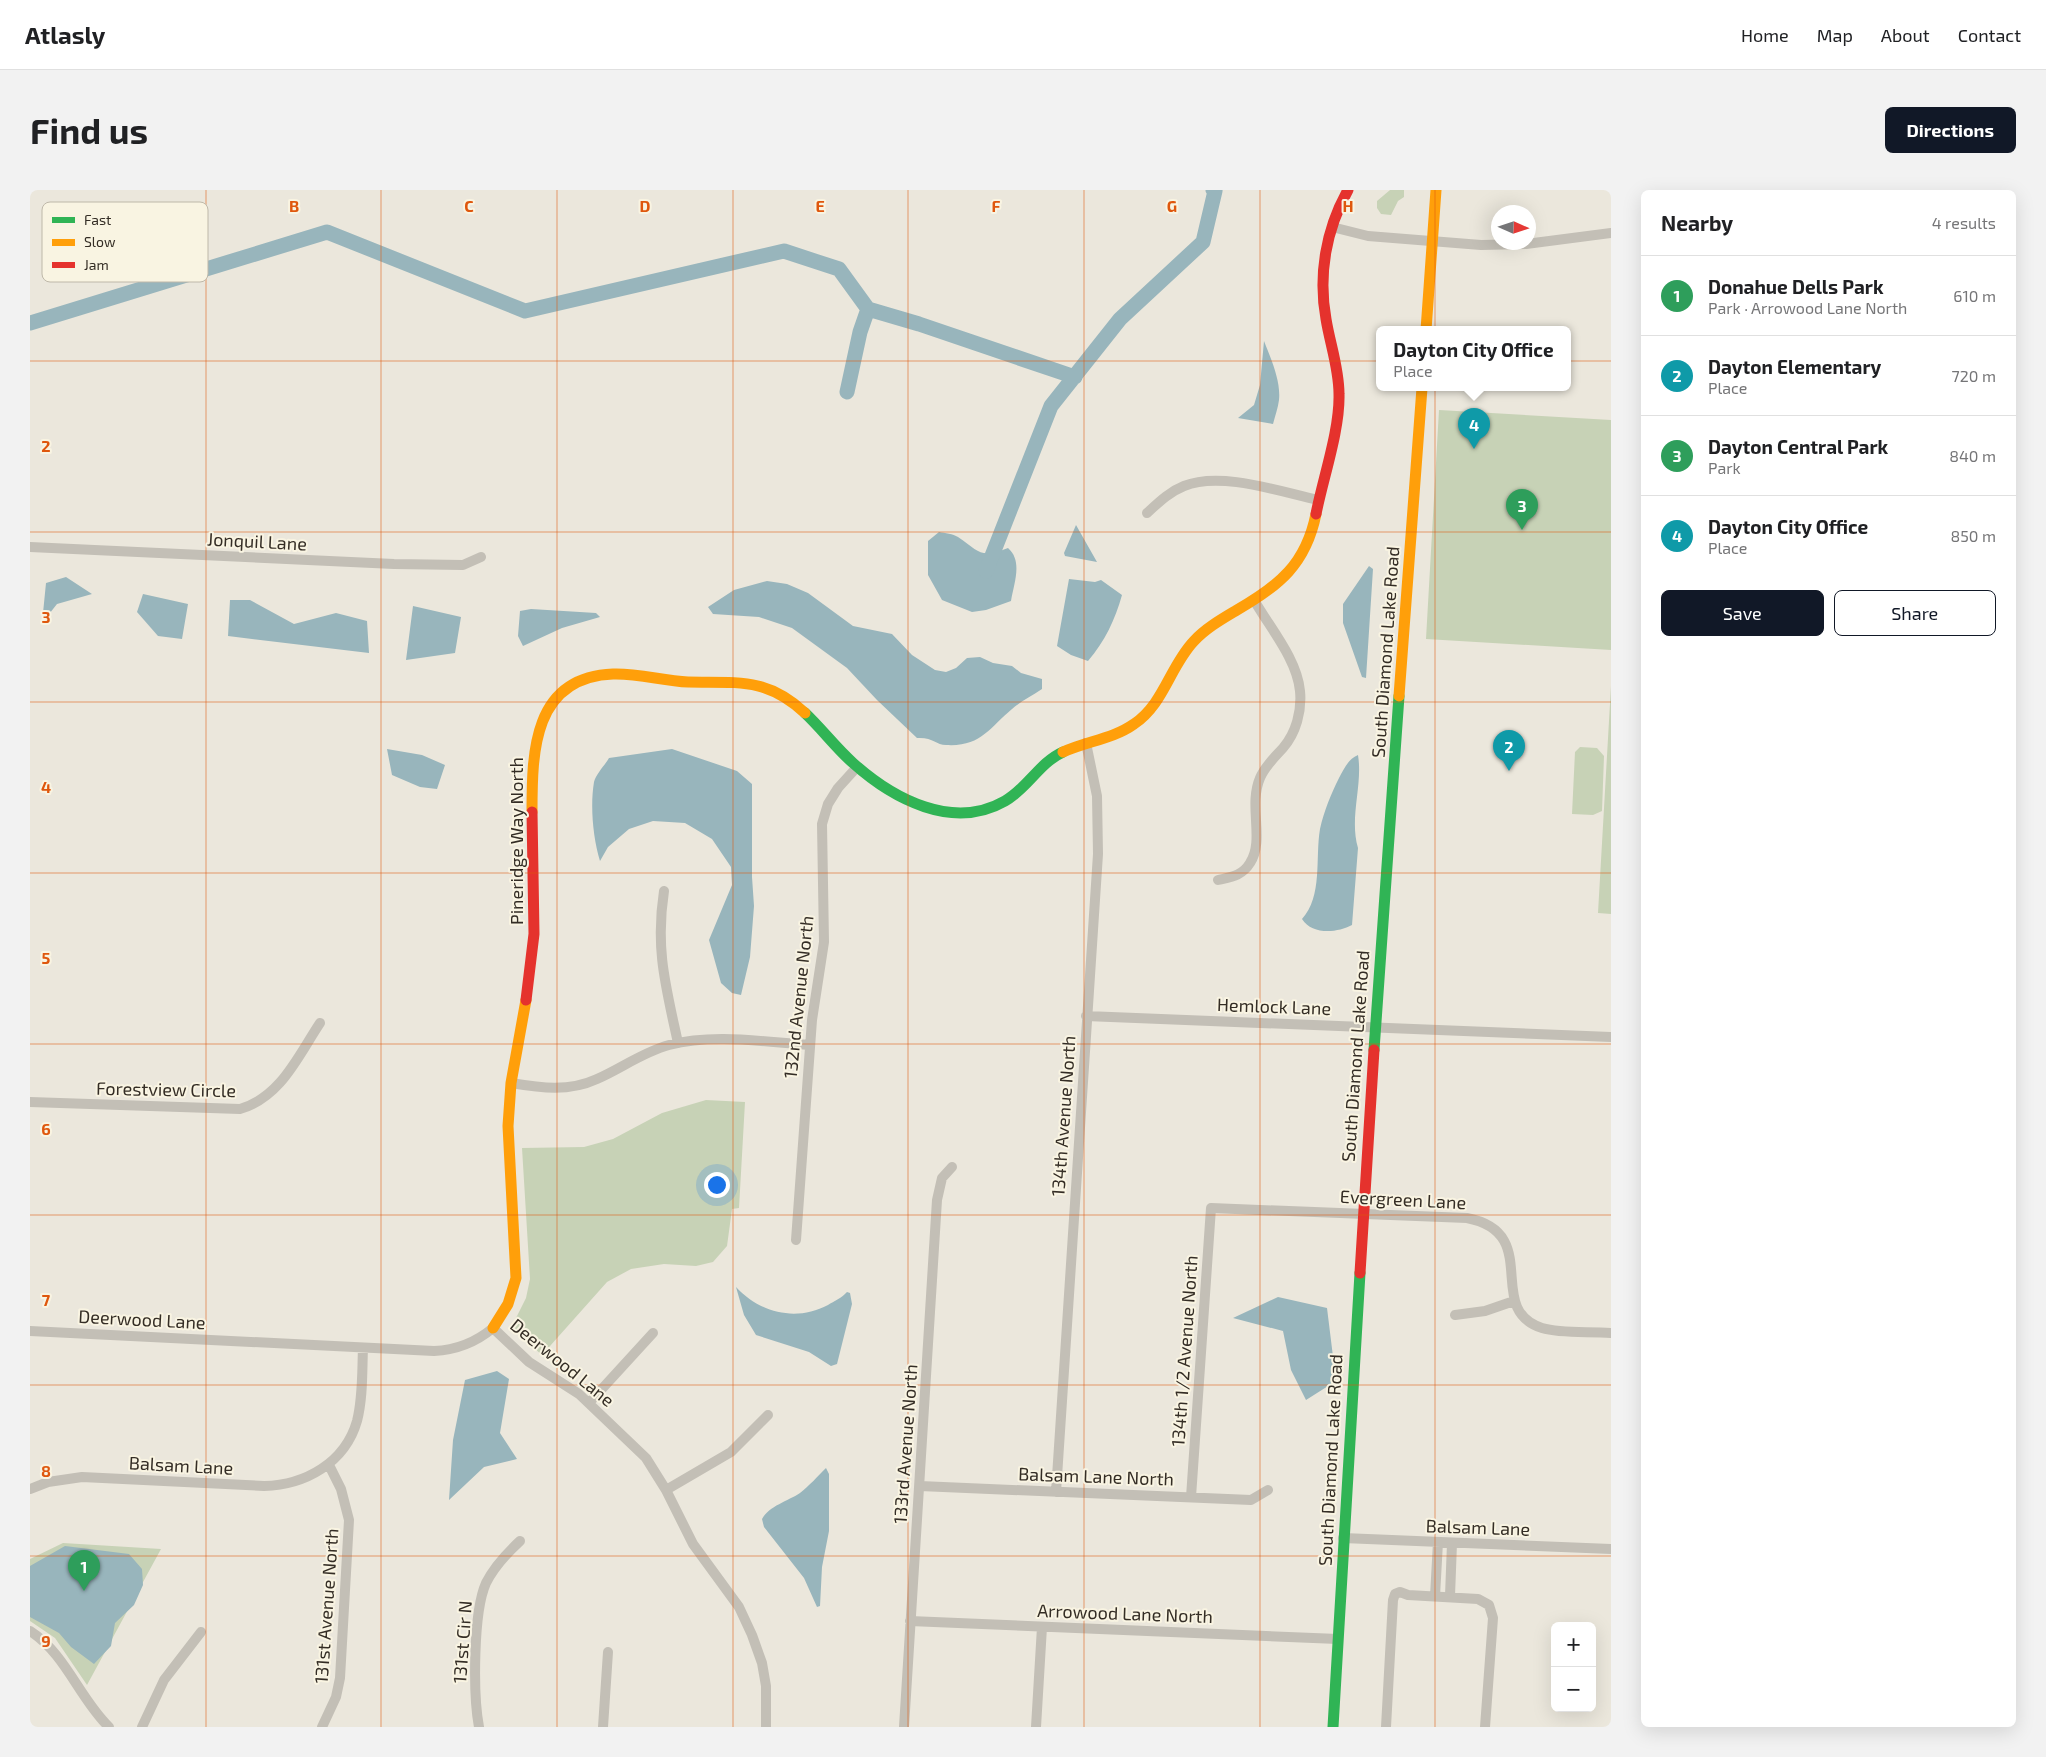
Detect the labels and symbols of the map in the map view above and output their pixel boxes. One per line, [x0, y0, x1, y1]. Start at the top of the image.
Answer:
text: B [289, 196, 299, 215]
text: C [464, 196, 474, 215]
text: D [640, 196, 651, 215]
text: E [815, 196, 825, 215]
text: F [992, 196, 1001, 215]
text: G [1167, 196, 1177, 215]
text: H [1342, 196, 1354, 215]
legend [42, 202, 208, 282]
north arrow [1491, 205, 1536, 250]
text: Fast [84, 211, 111, 228]
text: Slow [84, 233, 116, 250]
text: Jam [84, 256, 109, 273]
pin: 4 [1458, 408, 1490, 449]
text: 2 [41, 436, 51, 455]
pin: 3 [1506, 489, 1538, 530]
street label: Jonquil Lane [207, 527, 308, 555]
street label: South Diamond Lake Road [1367, 545, 1403, 759]
text: 3 [41, 607, 51, 626]
pin: 2 [1493, 730, 1525, 771]
street label: Pineridge Way North [505, 757, 527, 925]
text: 4 [41, 777, 51, 796]
street label: 132nd Avenue North [779, 914, 817, 1079]
text: 5 [42, 948, 51, 967]
street label: South Diamond Lake Road [1337, 949, 1373, 1163]
street label: Hemlock Lane [1217, 993, 1331, 1019]
street label: 134th Avenue North [1046, 1035, 1080, 1197]
street label: Forestview Circle [96, 1077, 236, 1101]
text: 6 [41, 1119, 51, 1138]
your location [704, 1172, 730, 1198]
street label: Evergreen Lane [1339, 1185, 1467, 1213]
street label: 134th 1/2 Avenue North [1166, 1255, 1202, 1447]
text: 7 [42, 1290, 51, 1309]
street label: Deerwood Lane [78, 1305, 206, 1333]
street label: Deerwood Lane [506, 1314, 619, 1411]
street label: South Diamond Lake Road [1313, 1353, 1347, 1566]
street label: 133rd Avenue North [888, 1363, 922, 1524]
street label: Balsam Lane [128, 1451, 234, 1479]
text: 8 [41, 1461, 51, 1480]
street label: Balsam Lane North [1018, 1462, 1174, 1490]
street label: Balsam Lane [1425, 1514, 1531, 1540]
street label: 131st Avenue North [310, 1528, 342, 1684]
pin: 1 [68, 1550, 100, 1591]
street label: Arrowood Lane North [1037, 1599, 1213, 1627]
street label: 131st Cir N [448, 1600, 476, 1684]
text: 9 [41, 1631, 51, 1650]

